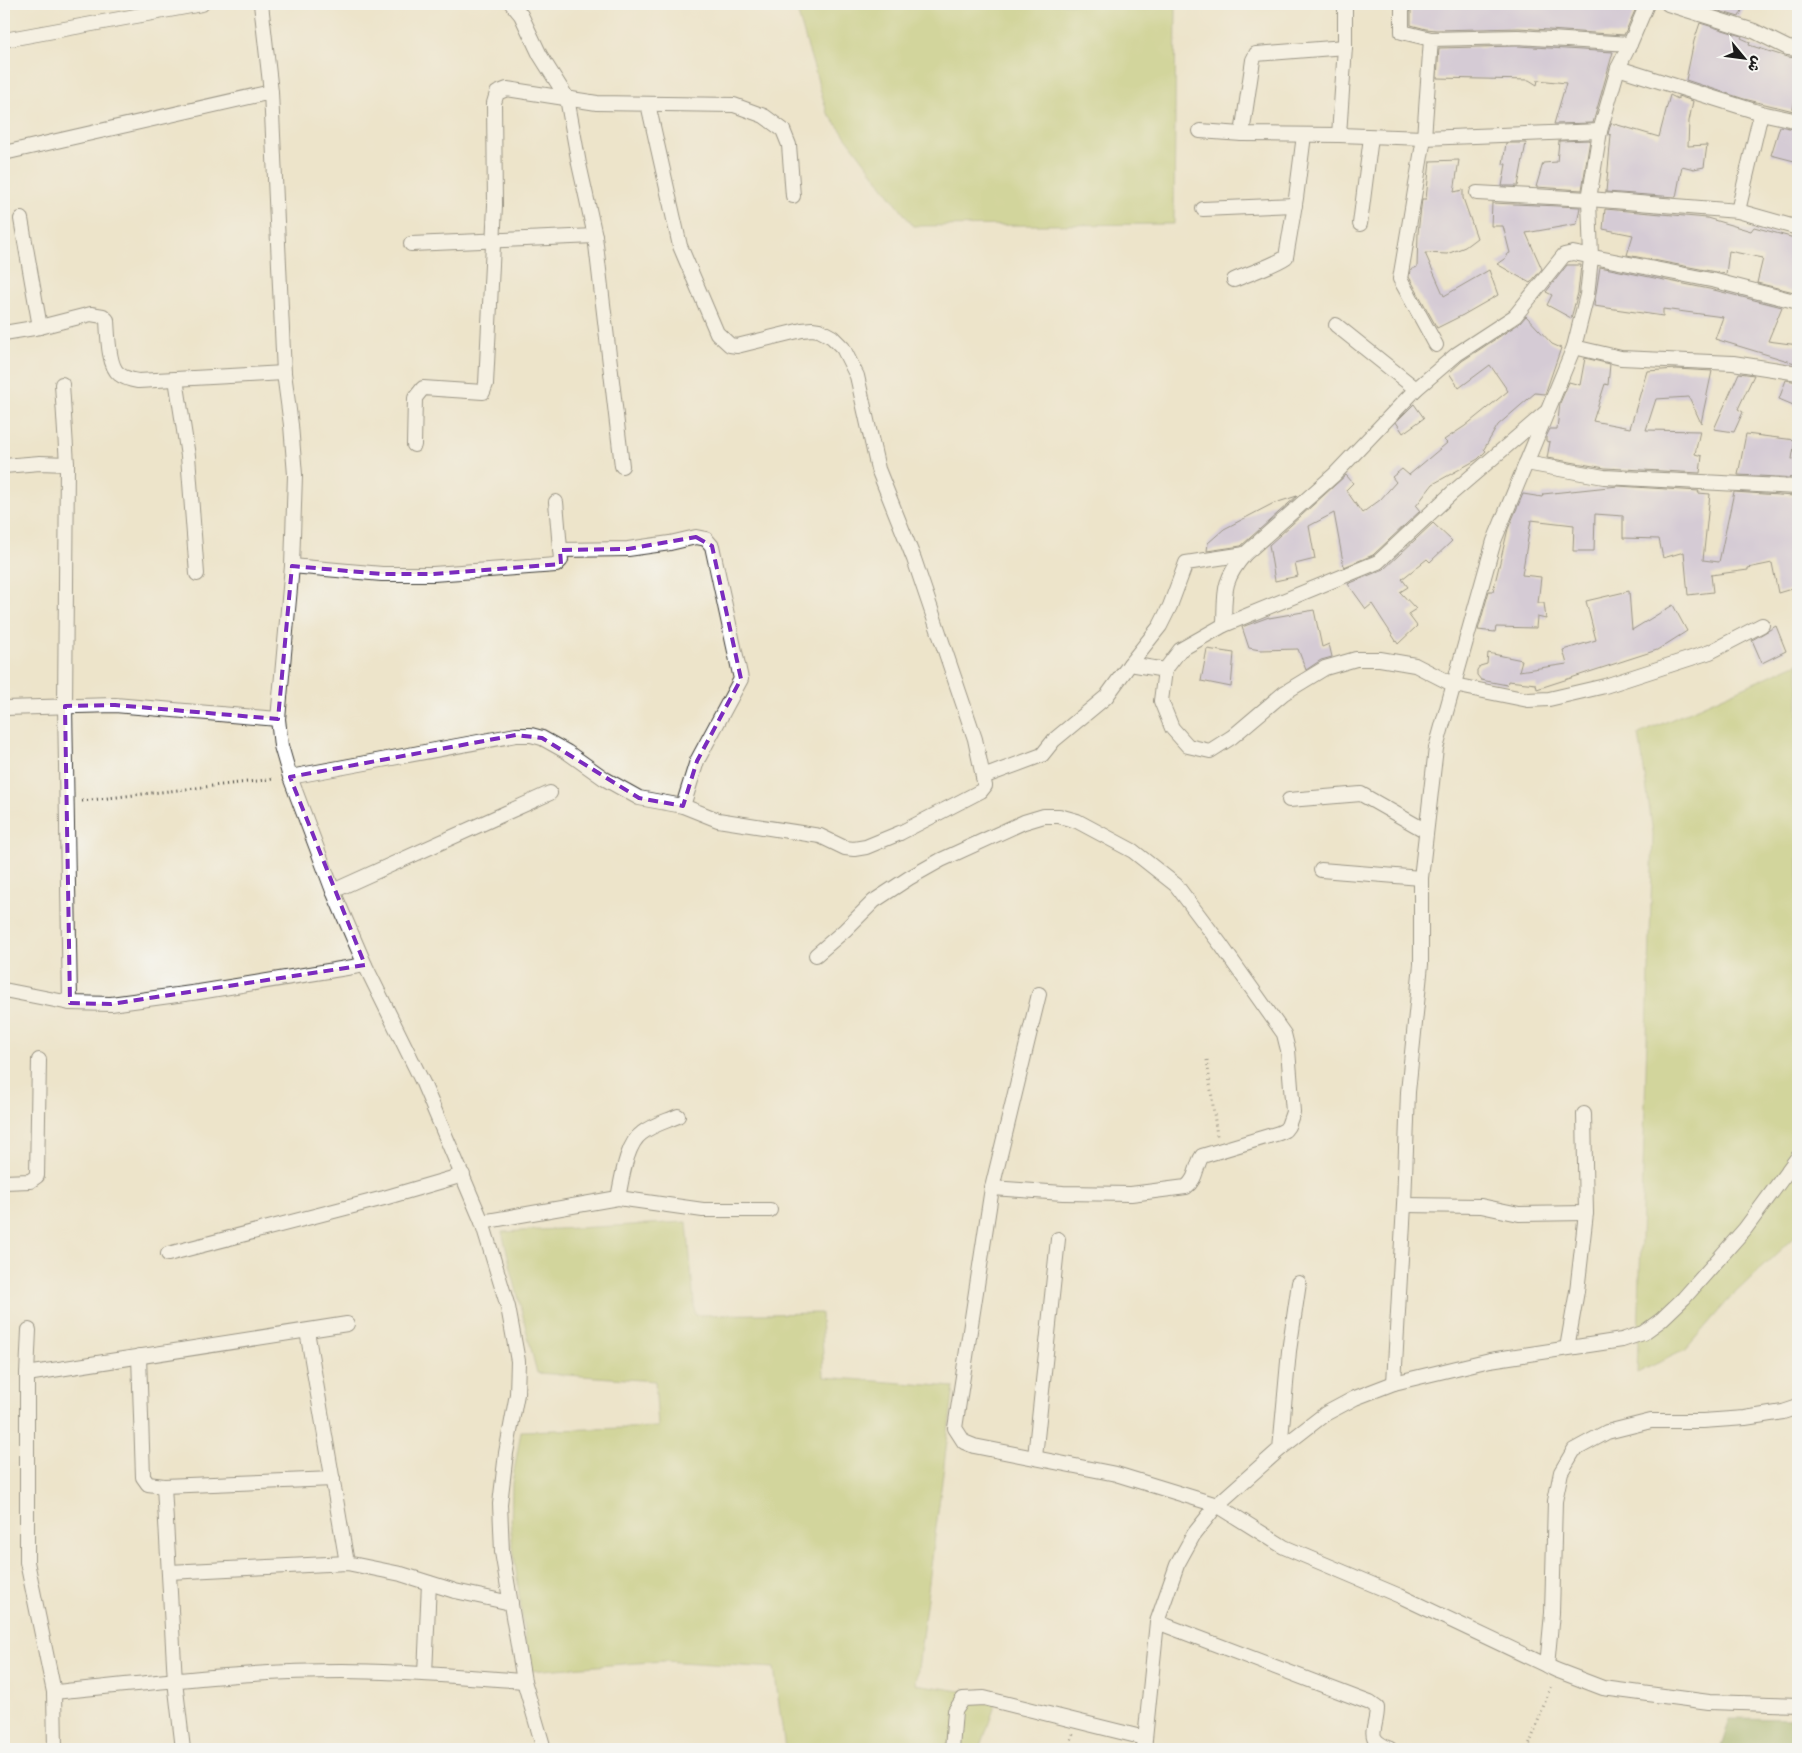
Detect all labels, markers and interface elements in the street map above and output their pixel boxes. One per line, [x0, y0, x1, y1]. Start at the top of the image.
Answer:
north arrow [1720, 32, 1770, 82]
text: ش [1741, 52, 1768, 76]

